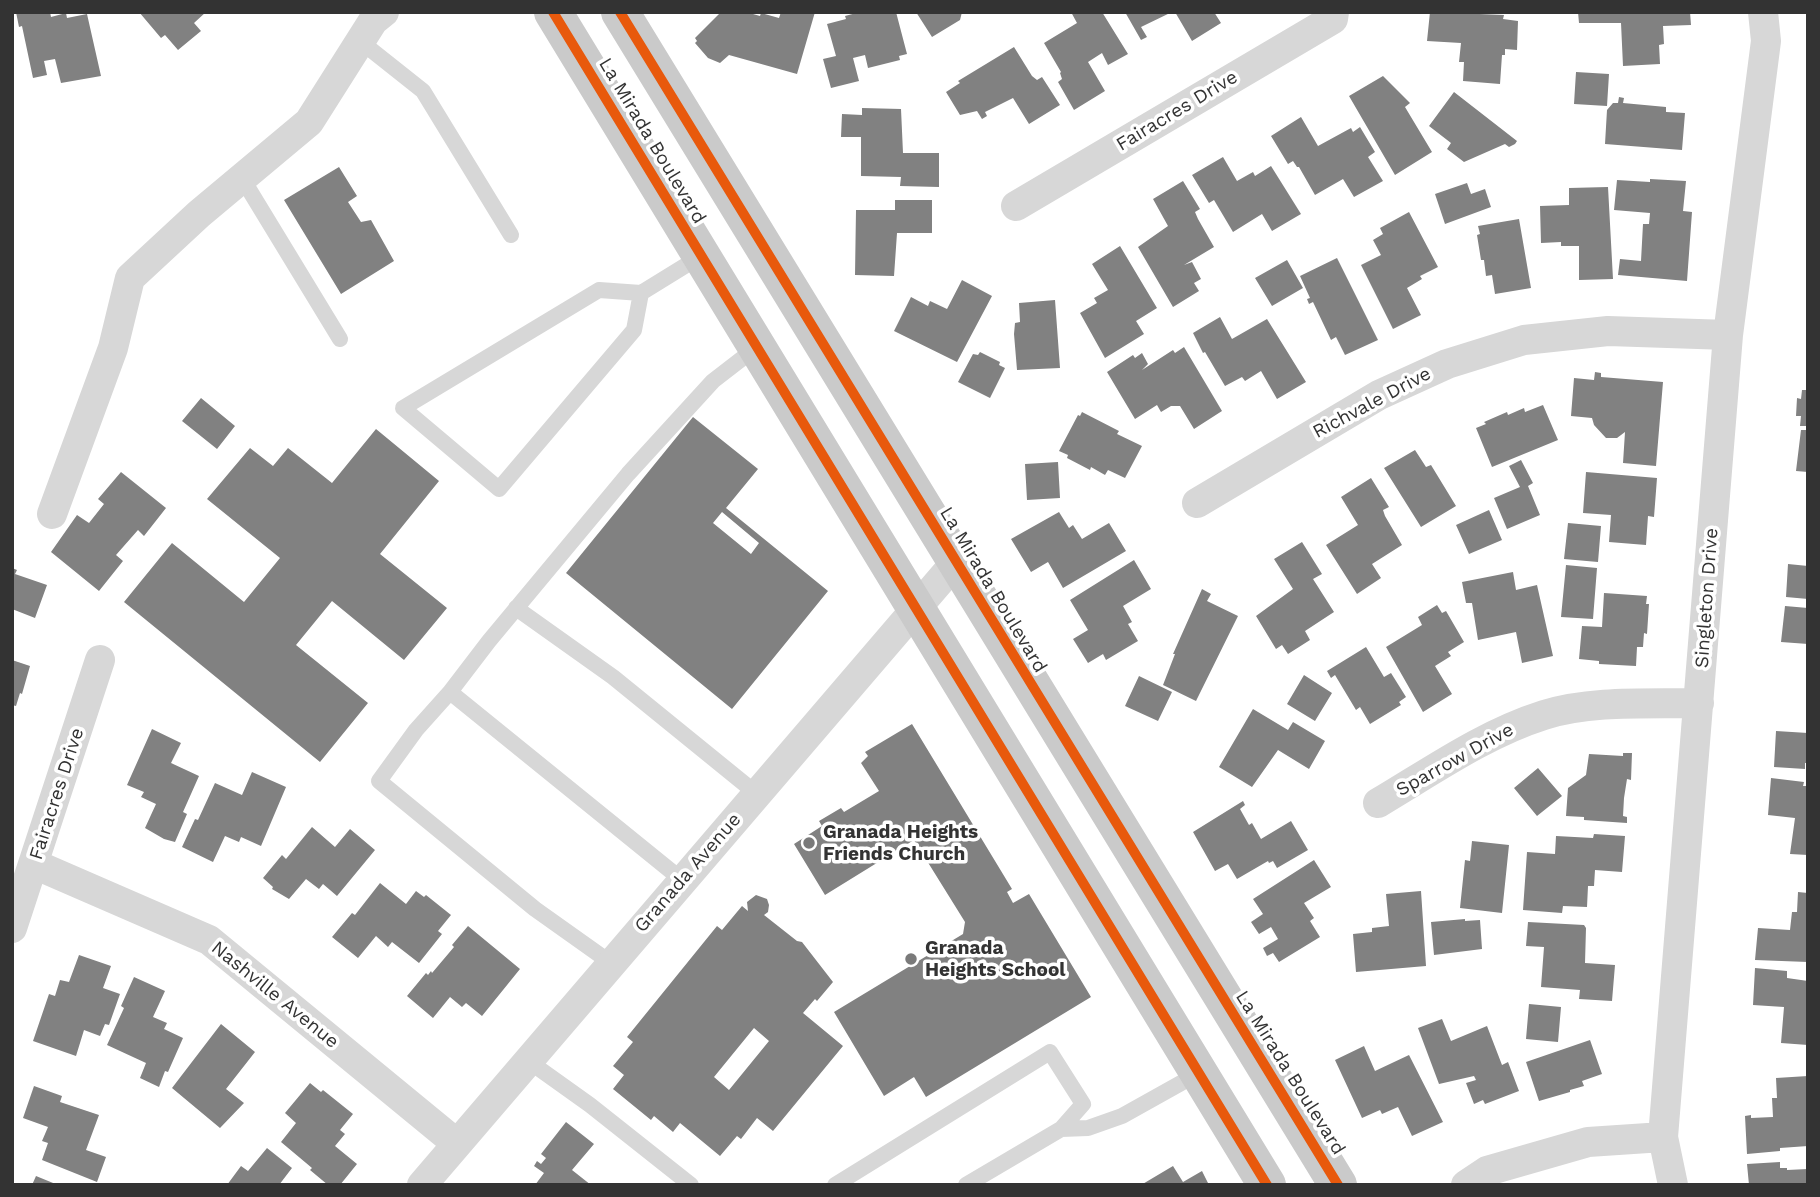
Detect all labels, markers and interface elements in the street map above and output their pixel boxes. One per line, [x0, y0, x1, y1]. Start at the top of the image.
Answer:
street label: La Mirada Boulevard [594, 54, 710, 228]
street label: Fairacres Drive [1112, 66, 1242, 156]
street label: Richvale Drive [1309, 362, 1435, 444]
street label: La Mirada Boulevard [935, 503, 1051, 677]
street label: Singleton Drive [1691, 527, 1723, 669]
street label: Sparrow Drive [1392, 718, 1518, 802]
street label: Fairacres Drive [25, 725, 89, 863]
street label: Granada Avenue [630, 809, 746, 937]
place label: Granada Heights Friends Church [823, 821, 978, 865]
marker: Granada Heights Friends Church [801, 835, 817, 851]
street label: Nashville Avenue [207, 937, 343, 1053]
place label: Granada Heights School [925, 937, 1066, 981]
marker: Granada Heights School [903, 951, 919, 967]
street label: La Mirada Boulevard [1230, 987, 1350, 1159]

